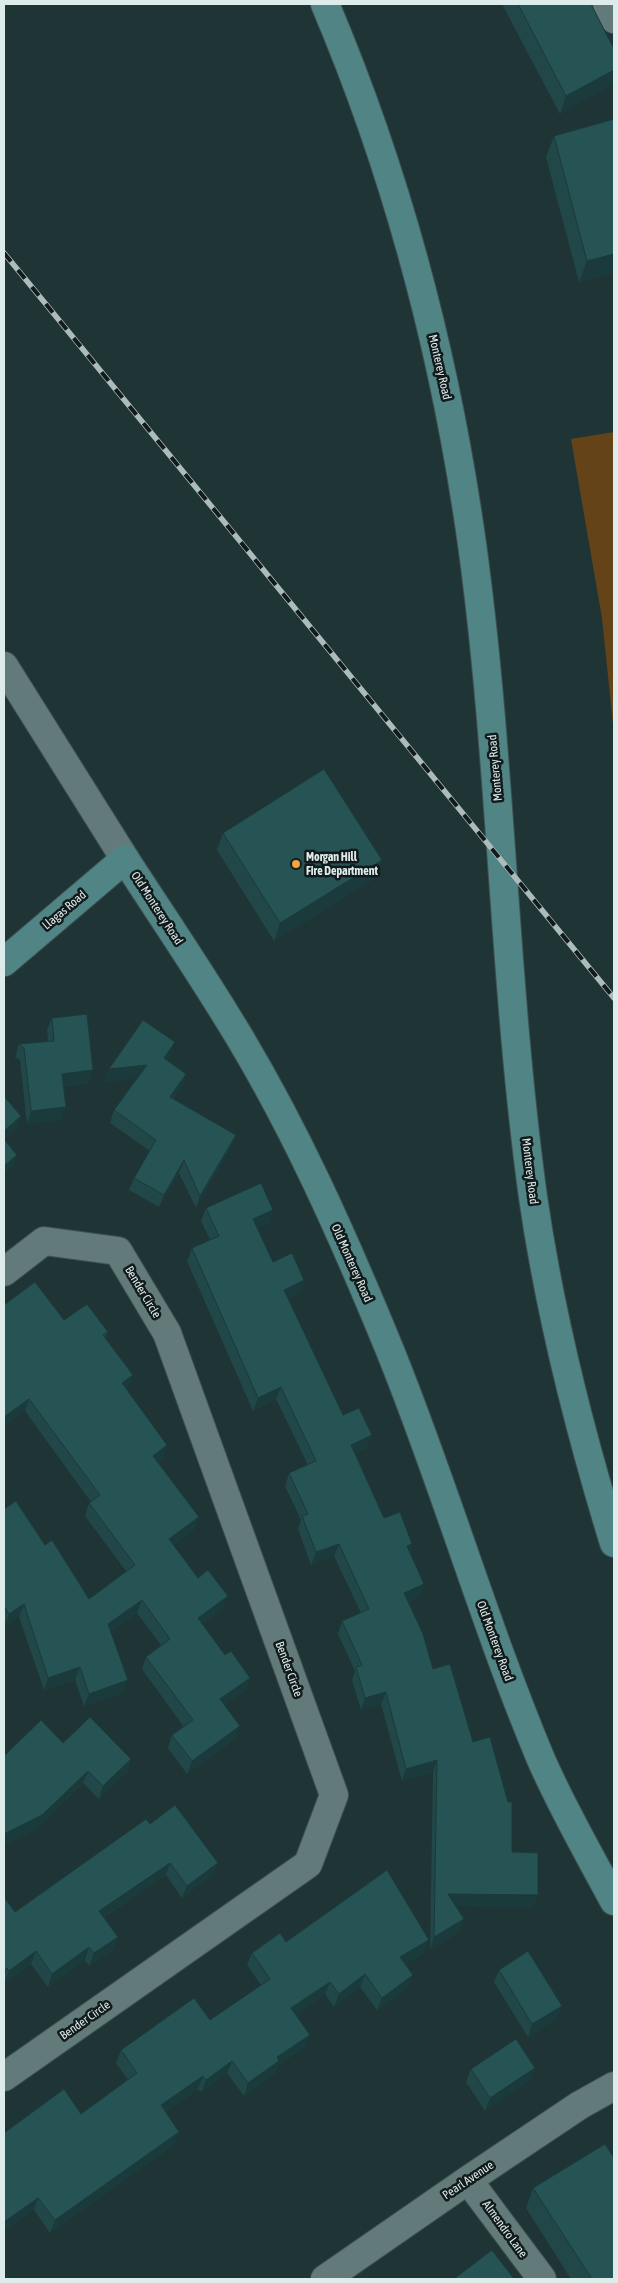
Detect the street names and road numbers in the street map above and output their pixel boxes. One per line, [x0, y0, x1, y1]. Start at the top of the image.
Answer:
street label: Monterey Road [426, 333, 454, 401]
street label: Monterey Road [485, 734, 505, 802]
street label: Old Monterey Road [128, 869, 186, 947]
street label: Llagas Road [39, 888, 89, 932]
street label: Monterey Road [519, 1137, 541, 1205]
street label: Old Monterey Road [329, 1222, 375, 1304]
street label: Bender Circle [122, 1264, 164, 1320]
street label: Old Monterey Road [474, 1599, 516, 1683]
street label: Bender Circle [273, 1639, 305, 1699]
street label: Bender Circle [57, 1998, 113, 2042]
street label: Pearl Avenue [440, 2158, 496, 2202]
street label: Almendro Lane [480, 2198, 530, 2260]

